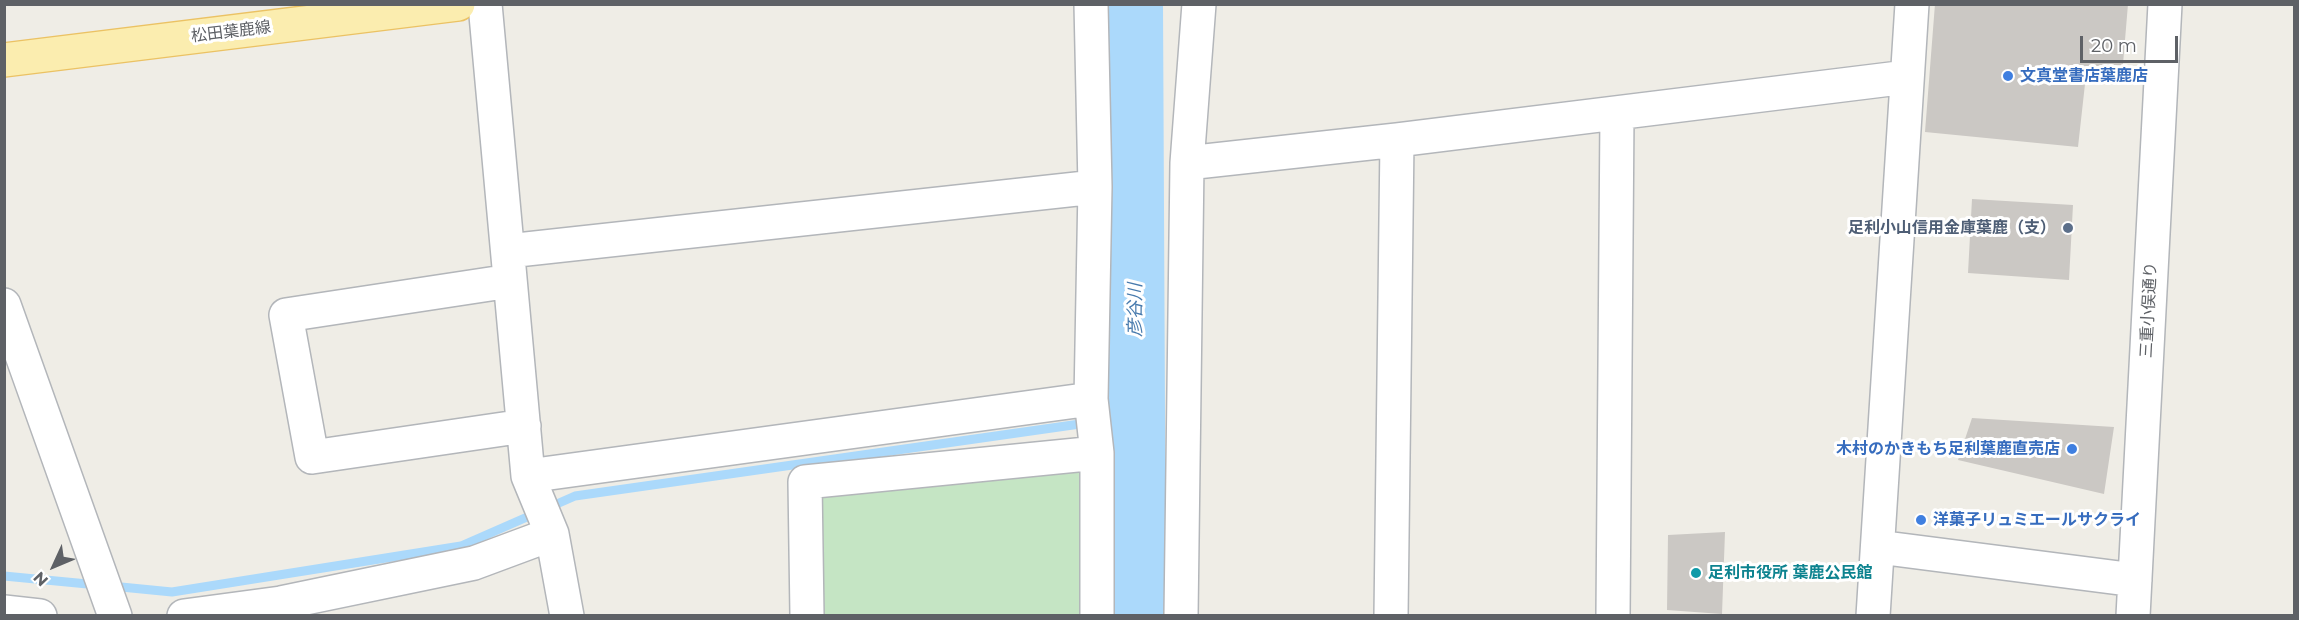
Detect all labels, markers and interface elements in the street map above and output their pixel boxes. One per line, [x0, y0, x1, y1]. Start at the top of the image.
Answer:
street label: 松田葉鹿線 [190, 18, 272, 46]
scale bar [2083, 24, 2180, 62]
text: 20 m [2091, 35, 2137, 57]
place label: 文真堂書店葉鹿店 [2020, 66, 2148, 86]
marker: 文真堂書店葉鹿店 [2001, 69, 2015, 83]
place label: 足利小山信用金庫葉鹿（支） [1848, 218, 2056, 238]
marker: 足利小山信用金庫葉鹿（支） [2061, 221, 2075, 235]
street label: 三重小俣通り [2137, 262, 2161, 358]
water label: 彦谷川 [1125, 283, 1147, 337]
place label: 木村のかきもち足利葉鹿直売店 [1836, 439, 2060, 459]
marker: 木村のかきもち足利葉鹿直売店 [2065, 442, 2079, 456]
place label: 洋菓子リュミエールサクライ [1933, 510, 2141, 530]
marker: 洋菓子リュミエールサクライ [1914, 513, 1928, 527]
north arrow [24, 536, 84, 596]
place label: 足利市役所 葉鹿公民館 [1708, 563, 1873, 583]
marker: 足利市役所 葉鹿公民館 [1689, 566, 1703, 580]
text: N [29, 568, 52, 590]

